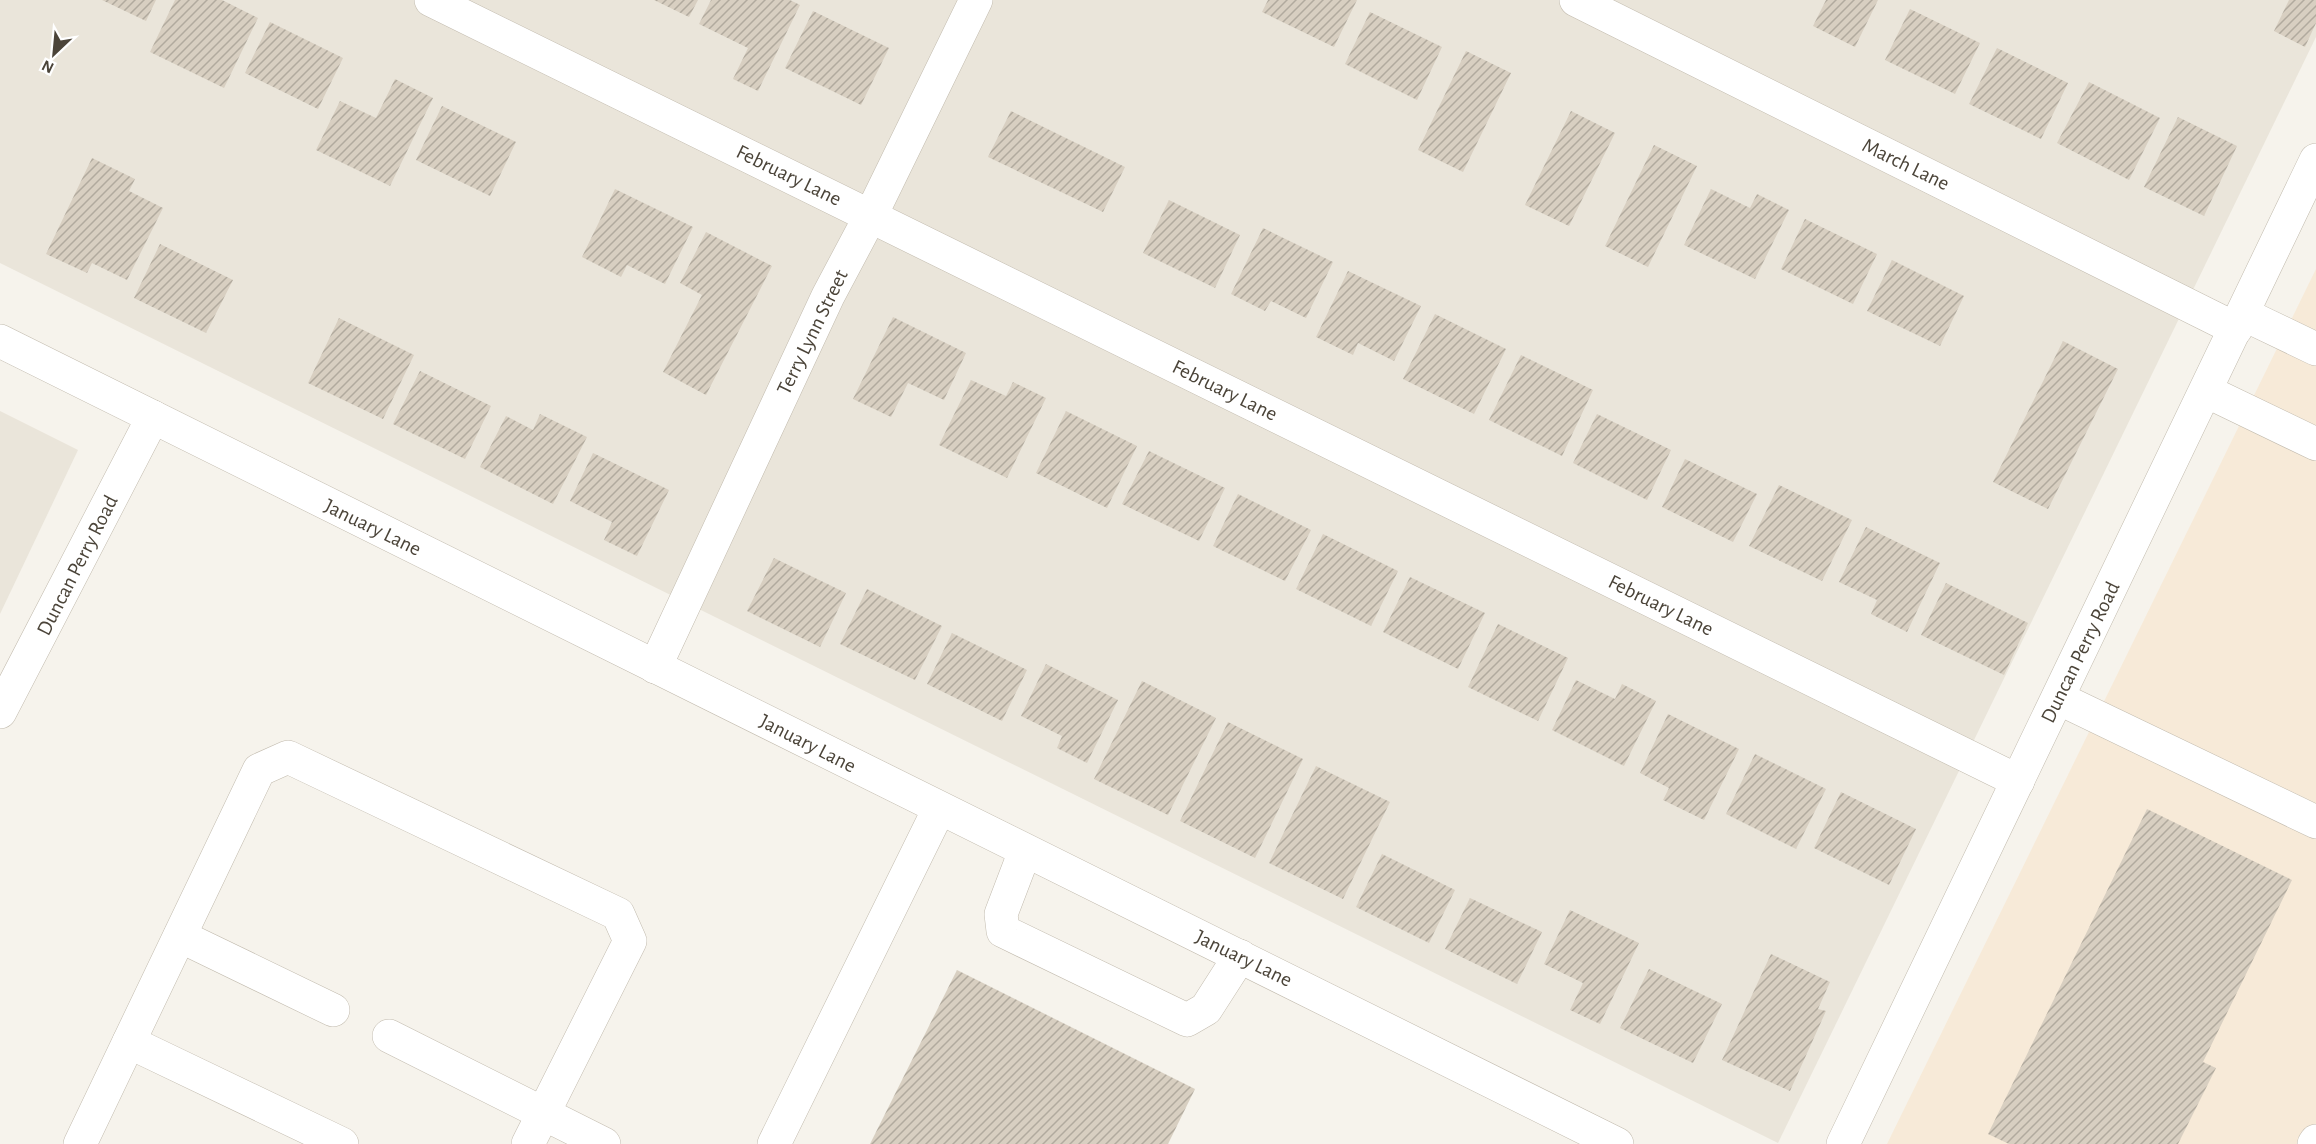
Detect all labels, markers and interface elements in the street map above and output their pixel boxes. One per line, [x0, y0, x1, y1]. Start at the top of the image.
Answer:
north arrow [24, 24, 84, 84]
text: N [39, 57, 56, 76]
street label: March Lane [1859, 134, 1953, 194]
street label: February Lane [733, 141, 845, 210]
street label: Terry Lynn Street [773, 266, 852, 398]
street label: February Lane [1169, 356, 1281, 425]
street label: Duncan Perry Road [33, 492, 122, 639]
street label: January Lane [321, 495, 425, 560]
street label: February Lane [1605, 571, 1717, 640]
street label: Duncan Perry Road [2037, 578, 2124, 726]
street label: January Lane [756, 710, 859, 777]
street label: January Lane [1192, 926, 1296, 991]

